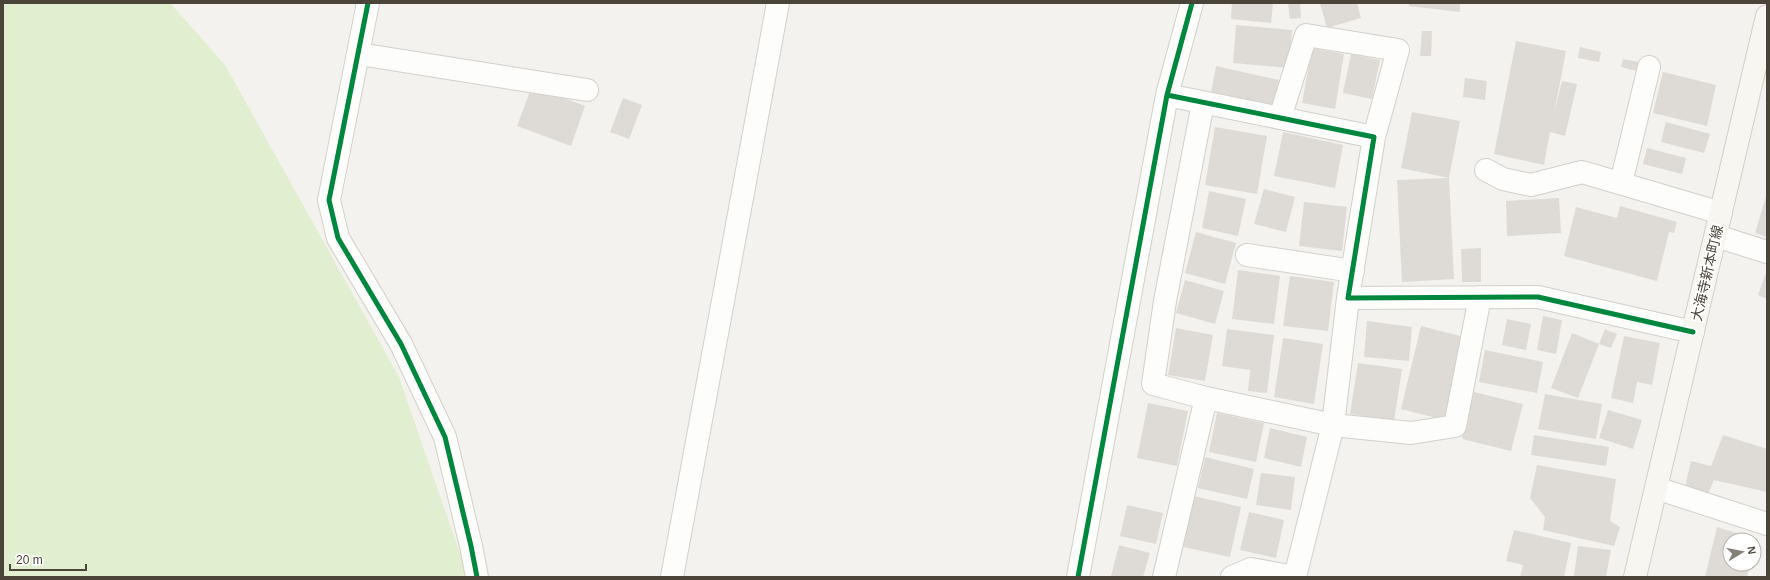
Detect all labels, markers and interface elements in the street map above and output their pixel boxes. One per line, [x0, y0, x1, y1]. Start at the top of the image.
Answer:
street label: 大海寺新本町線 [1688, 223, 1726, 323]
north arrow [1722, 532, 1762, 572]
text: N [1745, 545, 1758, 555]
scale bar [10, 546, 86, 572]
text: 20 m [16, 553, 43, 567]

